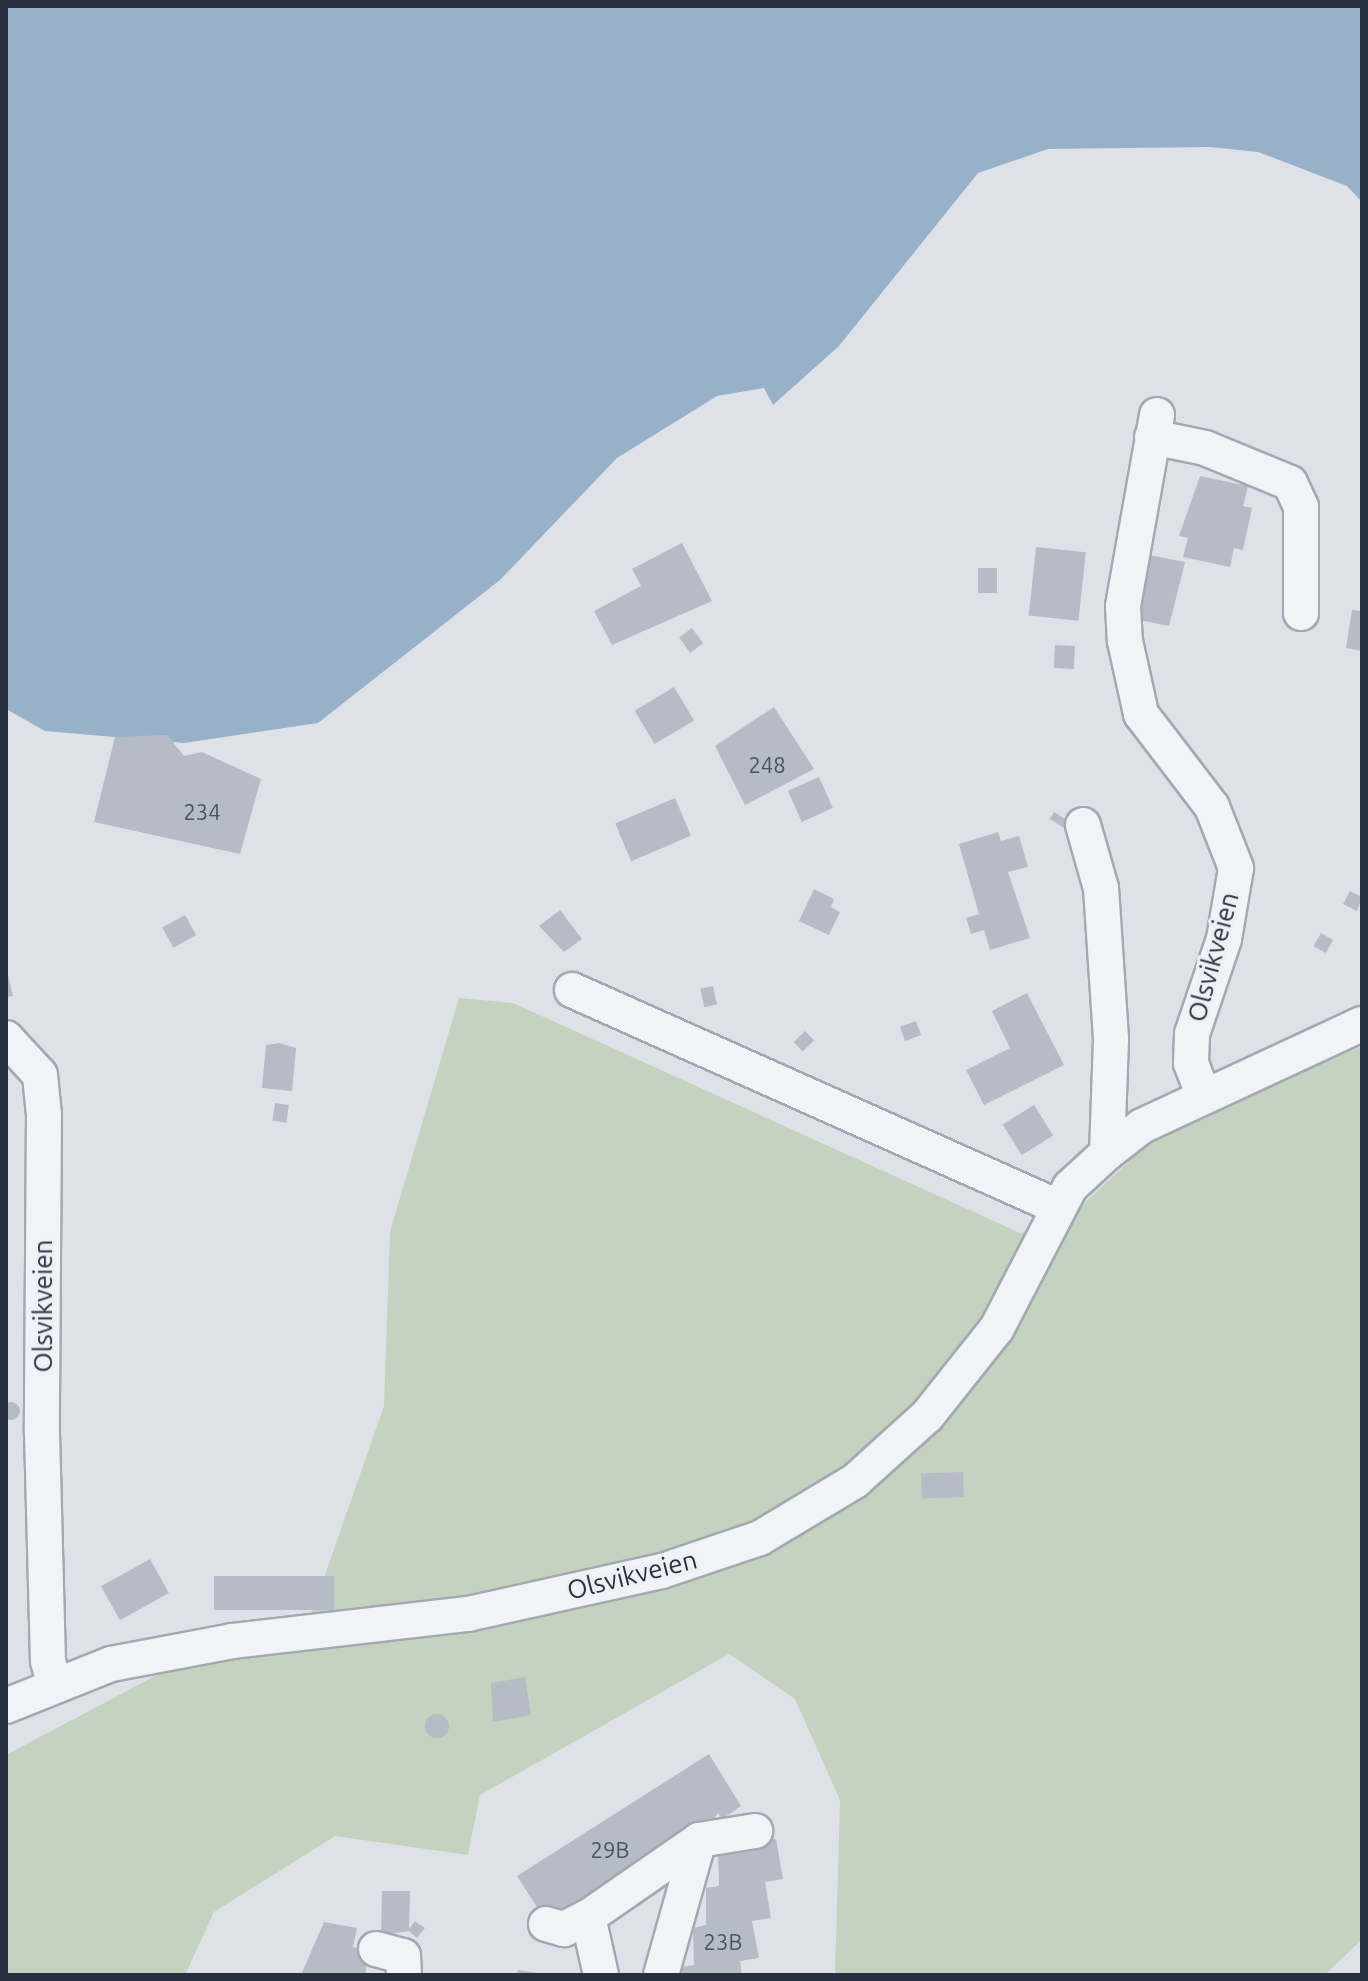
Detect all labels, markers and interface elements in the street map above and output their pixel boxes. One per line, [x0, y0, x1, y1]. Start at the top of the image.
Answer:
house number: 248 [748, 752, 786, 778]
house number: 234 [183, 799, 221, 825]
street label: Olsvikveien [1181, 889, 1245, 1025]
street label: Olsvikveien [27, 1240, 59, 1372]
street label: Olsvikveien [564, 1544, 700, 1606]
house number: 29B [591, 1837, 629, 1863]
house number: 23B [704, 1929, 742, 1955]

